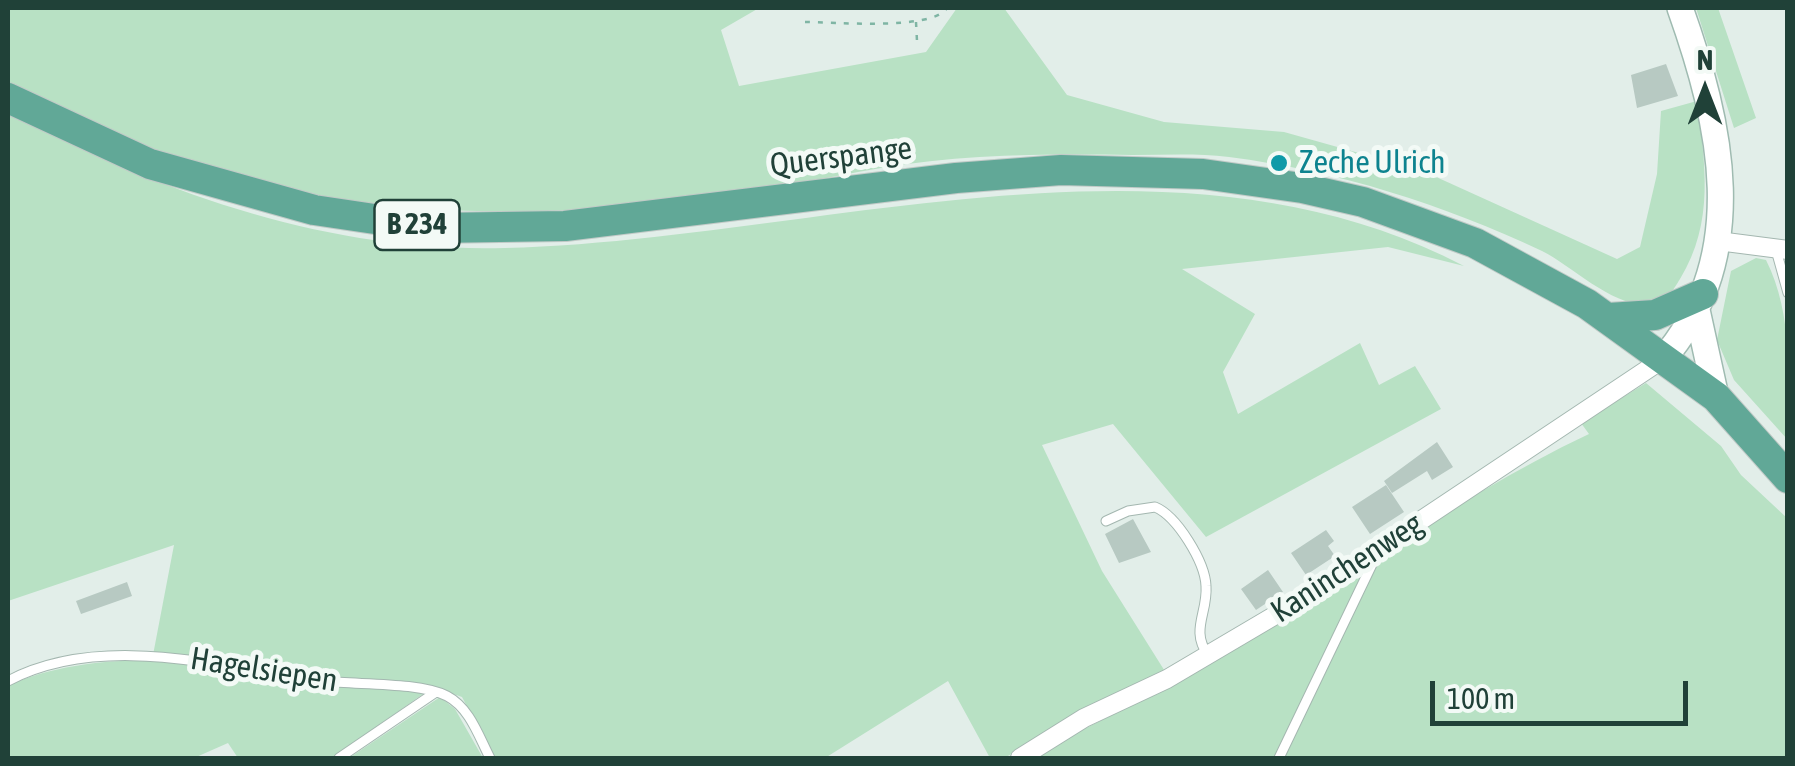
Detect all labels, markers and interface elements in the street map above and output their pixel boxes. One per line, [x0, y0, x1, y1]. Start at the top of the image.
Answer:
north arrow [1655, 40, 1755, 140]
text: N [1697, 44, 1713, 76]
street label: Querspange [768, 129, 914, 185]
place label: Zeche Ulrich [1299, 144, 1446, 182]
marker: Zeche Ulrich [1268, 152, 1290, 174]
road number: B 234 [374, 200, 460, 250]
street label: Kaninchenweg [1264, 505, 1430, 631]
street label: Hagelsiepen [188, 639, 340, 701]
scale bar [1435, 661, 1692, 723]
text: 100 m [1447, 681, 1515, 715]

